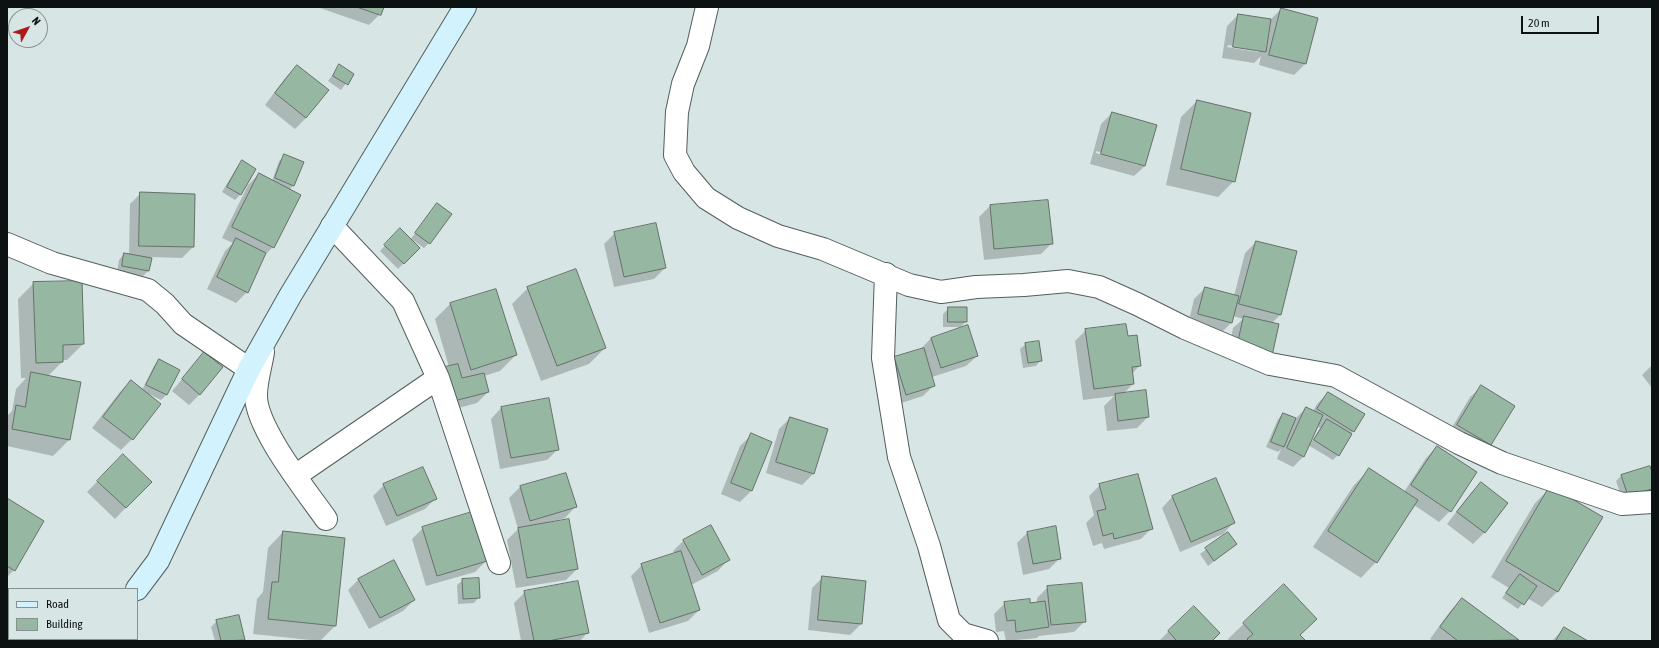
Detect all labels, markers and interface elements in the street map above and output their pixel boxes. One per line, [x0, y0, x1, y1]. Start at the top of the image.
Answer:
north arrow [8, 8, 48, 48]
scale bar [1523, 8, 1601, 34]
text: N [30, 15, 43, 27]
text: 20 m [1528, 16, 1550, 30]
legend [8, 588, 138, 640]
text: Road [46, 597, 69, 611]
text: Building [46, 617, 83, 631]

